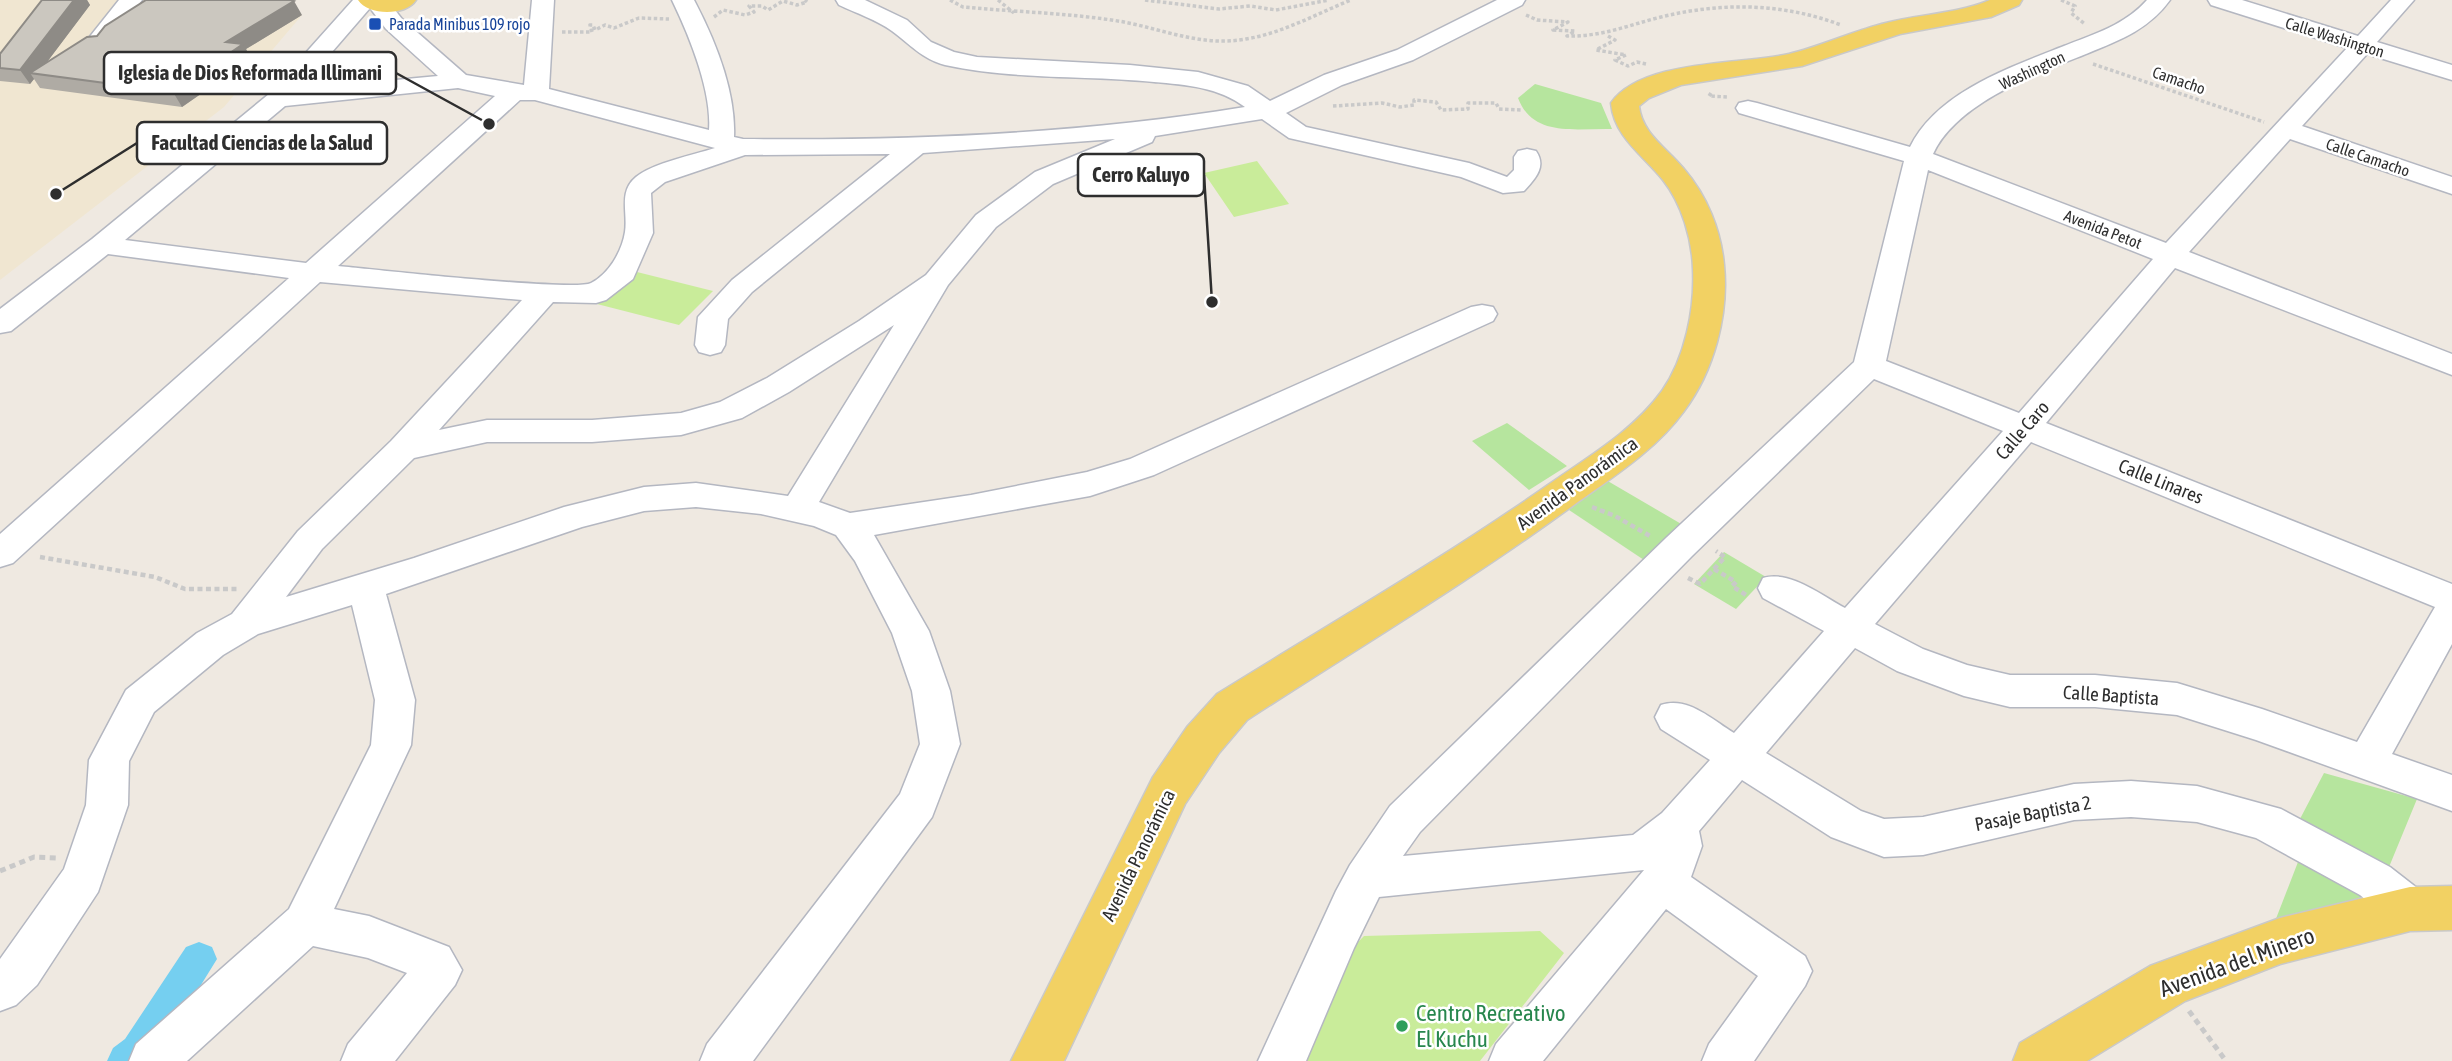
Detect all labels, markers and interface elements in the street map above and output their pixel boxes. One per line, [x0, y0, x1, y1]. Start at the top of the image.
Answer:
street label: Calle Washington [2283, 13, 2387, 62]
place label: Parada Minibus 109 rojo [389, 15, 530, 34]
marker: Parada Minibus 109 rojo [367, 16, 383, 32]
street label: Washington [1996, 47, 2068, 94]
callout: Iglesia de Dios Reformada Illimani [104, 52, 396, 94]
text: Iglesia de Dios Reformada Illimani [118, 60, 382, 84]
street label: Camacho [2150, 63, 2208, 97]
callout: Facultad Ciencias de la Salud [137, 122, 387, 164]
text: Facultad Ciencias de la Salud [151, 130, 373, 154]
street label: Calle Camacho [2324, 134, 2412, 180]
callout: Cerro Kaluyo [1078, 154, 1204, 196]
text: Cerro Kaluyo [1092, 162, 1190, 186]
street label: Avenida Petot [2062, 206, 2145, 252]
street label: Calle Caro [1991, 396, 2053, 464]
street label: Avenida Panorámica [1512, 432, 1642, 534]
street label: Calle Linares [2116, 454, 2207, 508]
street label: Calle Baptista [2062, 681, 2160, 709]
street label: Avenida Panorámica [1097, 786, 1179, 924]
street label: Pasaje Baptista 2 [1973, 791, 2093, 835]
street label: Avenida del Minero [2156, 922, 2318, 1002]
place label: Centro Recreativo El Kuchu [1416, 1000, 1566, 1052]
marker: Centro Recreativo El Kuchu [1394, 1018, 1410, 1034]

